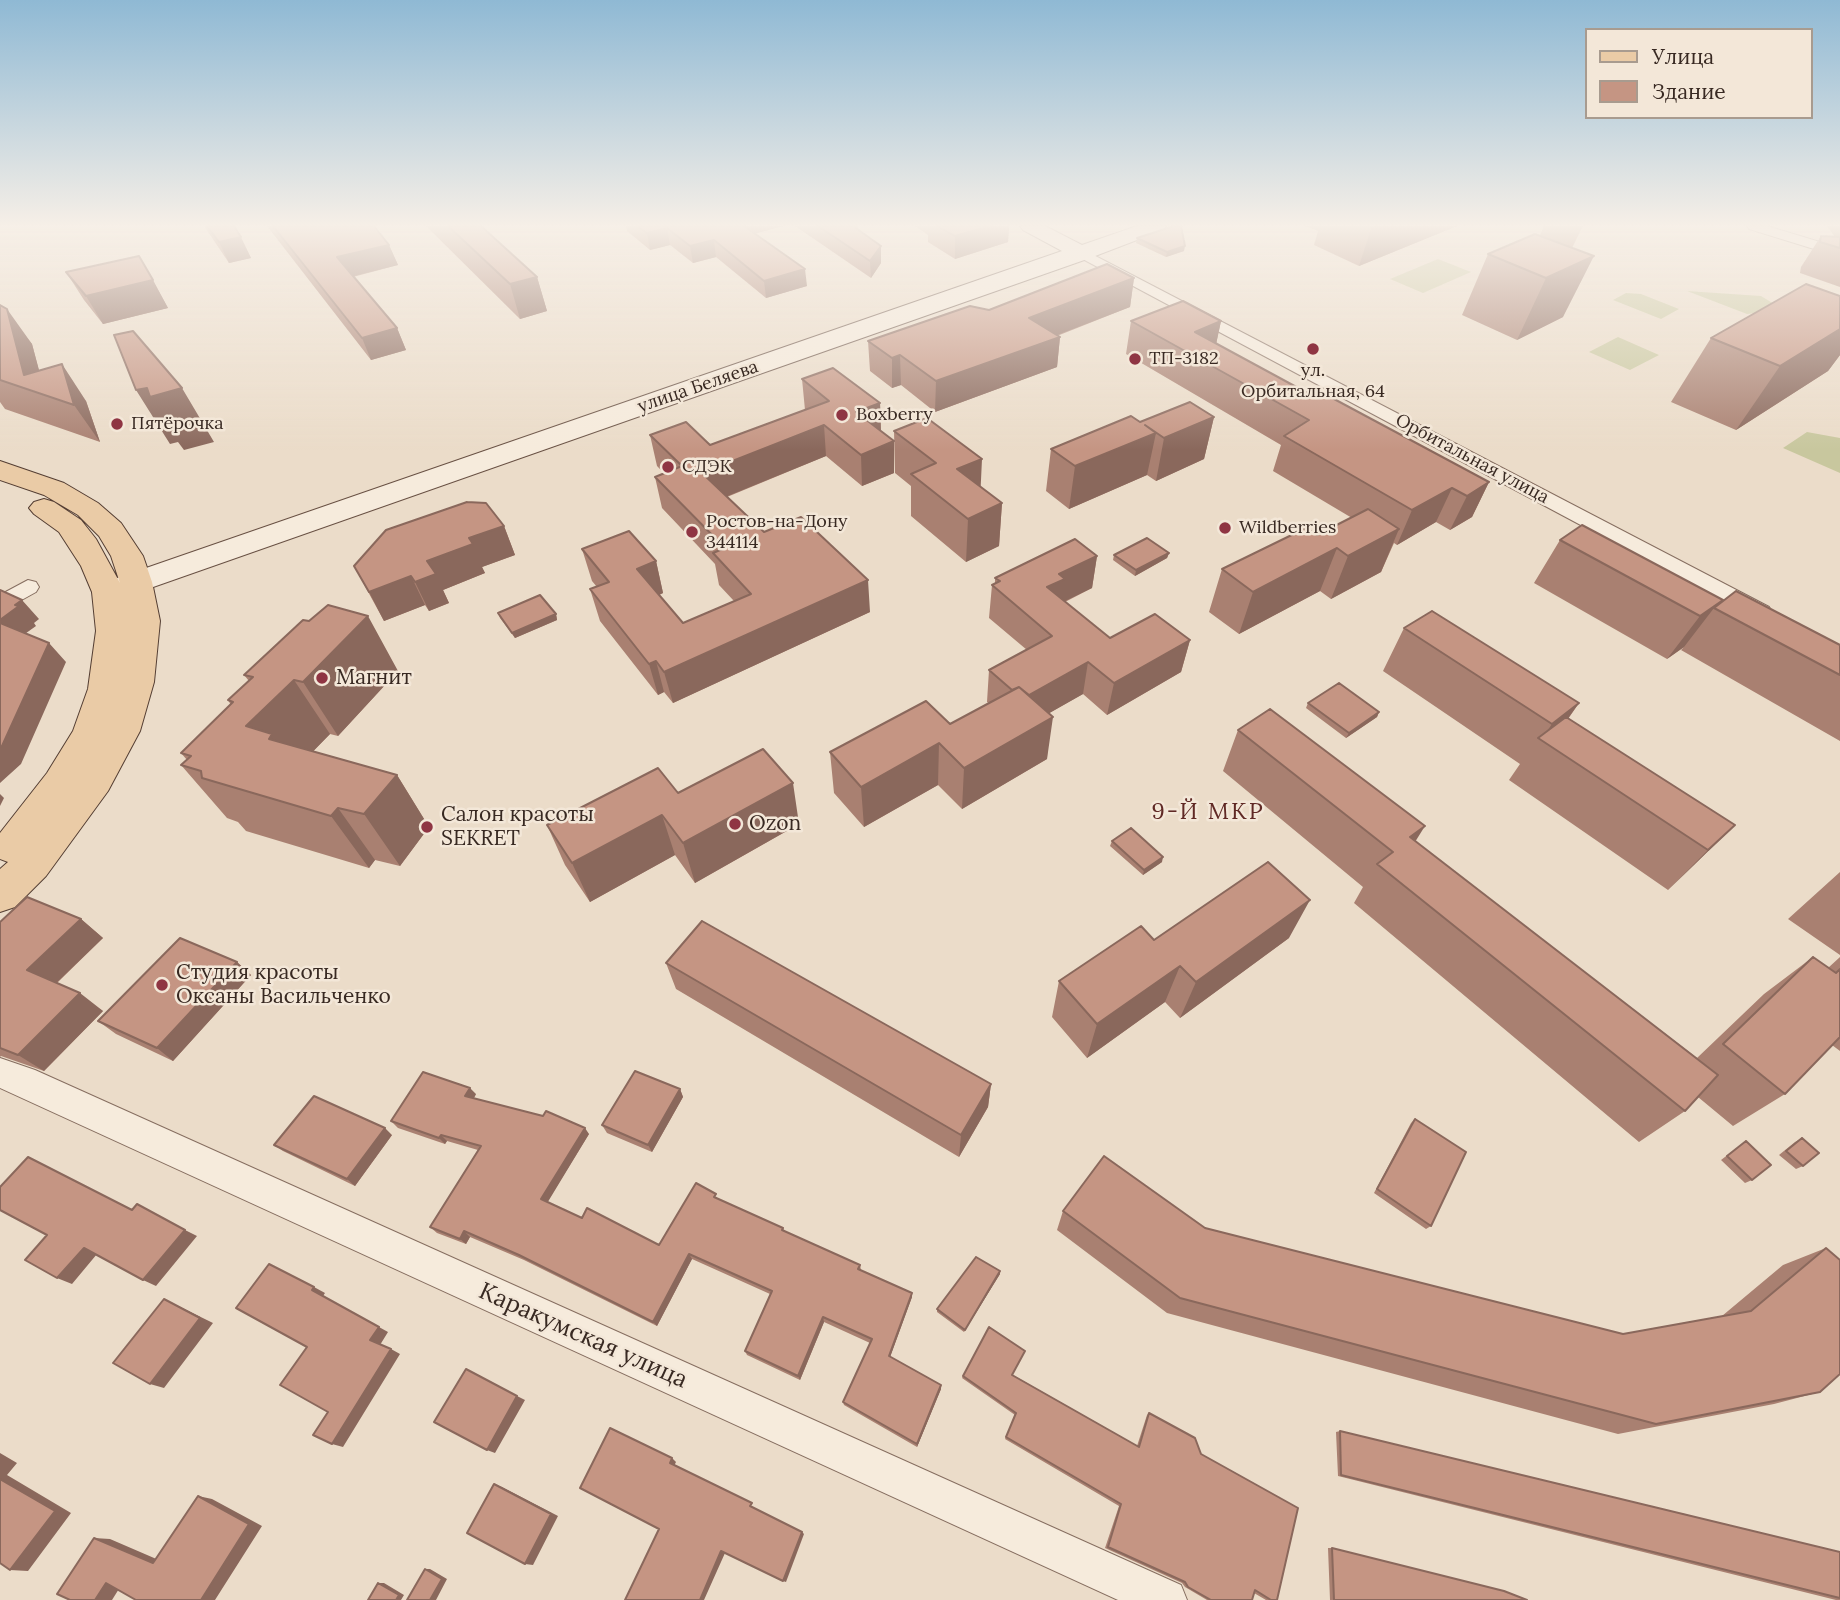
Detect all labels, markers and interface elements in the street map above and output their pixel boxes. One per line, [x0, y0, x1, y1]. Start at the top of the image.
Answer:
legend [1584, 28, 1812, 119]
text: Улица [1652, 43, 1714, 70]
text: Здание [1652, 78, 1726, 105]
marker: ул. Орбитальная, 64 [1305, 341, 1321, 357]
place label: ТП-3182 [1149, 348, 1219, 370]
marker: ТП-3182 [1127, 351, 1143, 367]
street label: улица Беляева [635, 356, 761, 418]
place label: ул. Орбитальная, 64 [1241, 360, 1385, 402]
place label: Boxberry [856, 404, 933, 426]
marker: Boxberry [834, 407, 850, 423]
street label: Орбитальная улица [1391, 409, 1553, 509]
place label: Пятёрочка [131, 413, 223, 435]
marker: Пятёрочка [109, 416, 125, 432]
place label: СДЭК [682, 456, 732, 478]
marker: СДЭК [660, 459, 676, 475]
place label: Ростов-на-Дону 344114 [706, 511, 847, 554]
place label: Wildberries [1239, 517, 1336, 539]
marker: Wildberries [1217, 520, 1233, 536]
marker: Ростов-на-Дону 344114 [684, 524, 700, 540]
place label: Магнит [336, 665, 412, 691]
marker: Магнит [314, 670, 330, 686]
district label: 9-Й МКР [1152, 798, 1264, 826]
place label: Салон красоты SEKRET [441, 802, 594, 852]
place label: Ozon [749, 811, 801, 837]
marker: Ozon [727, 816, 743, 832]
marker: Салон красоты SEKRET [419, 819, 435, 835]
place label: Студия красоты Оксаны Васильченко [176, 960, 391, 1010]
marker: Студия красоты Оксаны Васильченко [154, 977, 170, 993]
street label: Каракумская улица [474, 1277, 692, 1395]

